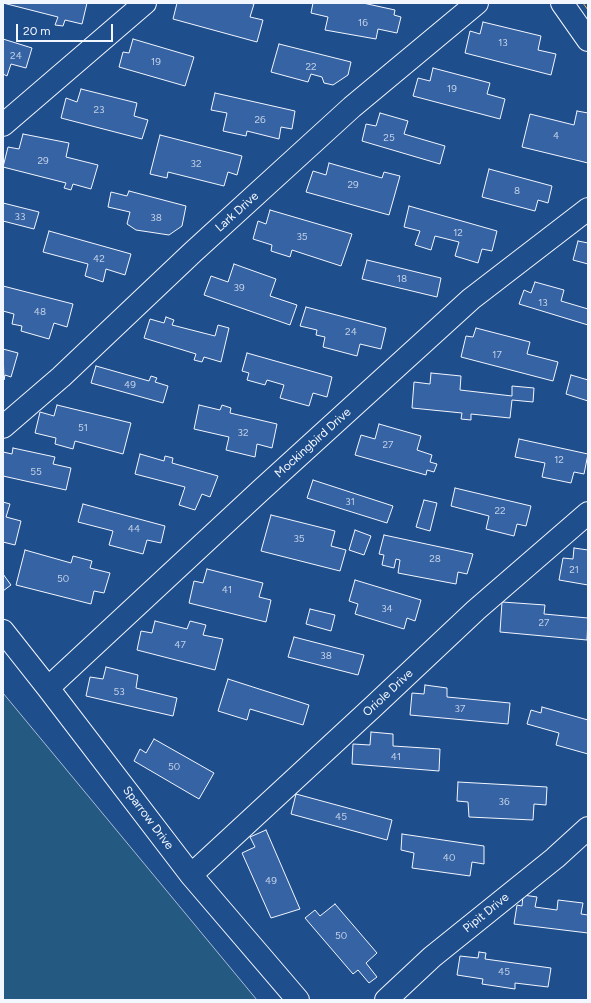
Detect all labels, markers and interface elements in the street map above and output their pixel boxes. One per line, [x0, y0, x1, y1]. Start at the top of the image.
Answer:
scale bar [18, 16, 115, 42]
house number: 16 [358, 17, 368, 29]
text: 20 m [23, 24, 51, 38]
house number: 13 [498, 37, 508, 49]
house number: 24 [10, 50, 22, 62]
house number: 19 [151, 56, 161, 68]
house number: 22 [305, 61, 317, 73]
house number: 19 [447, 83, 457, 95]
house number: 23 [93, 104, 105, 116]
house number: 26 [254, 114, 266, 126]
house number: 4 [553, 130, 559, 142]
house number: 25 [383, 132, 395, 144]
house number: 29 [37, 155, 49, 167]
house number: 32 [190, 158, 202, 170]
house number: 29 [347, 179, 359, 191]
house number: 8 [514, 185, 520, 197]
street label: Lark Drive [213, 189, 261, 235]
house number: 33 [15, 211, 25, 223]
house number: 38 [150, 212, 162, 224]
house number: 12 [453, 227, 463, 239]
house number: 35 [296, 231, 308, 243]
house number: 42 [93, 253, 105, 265]
house number: 18 [397, 273, 407, 285]
house number: 39 [233, 282, 245, 294]
house number: 13 [538, 297, 548, 309]
house number: 48 [34, 306, 46, 318]
house number: 24 [345, 326, 357, 338]
house number: 17 [492, 349, 502, 361]
house number: 49 [124, 379, 136, 391]
street label: Mockingbird Drive [272, 405, 354, 481]
house number: 51 [78, 422, 88, 434]
house number: 32 [237, 427, 249, 439]
house number: 27 [383, 439, 393, 451]
house number: 12 [554, 454, 564, 466]
house number: 55 [30, 466, 42, 478]
house number: 31 [345, 496, 355, 508]
house number: 22 [494, 505, 506, 517]
house number: 44 [128, 523, 140, 535]
house number: 35 [293, 533, 305, 545]
house number: 28 [429, 553, 441, 565]
house number: 21 [569, 564, 579, 576]
house number: 50 [57, 573, 69, 585]
house number: 41 [222, 584, 232, 596]
house number: 34 [381, 603, 393, 615]
house number: 27 [539, 617, 549, 629]
house number: 47 [174, 639, 186, 651]
house number: 38 [320, 650, 332, 662]
street label: Oriole Drive [360, 666, 416, 720]
house number: 53 [113, 686, 125, 698]
house number: 37 [455, 703, 465, 715]
house number: 41 [391, 751, 401, 763]
house number: 50 [168, 761, 180, 773]
street label: Sparrow Drive [119, 783, 177, 853]
house number: 36 [498, 796, 510, 808]
house number: 45 [335, 811, 347, 823]
house number: 40 [443, 852, 455, 864]
house number: 49 [265, 875, 277, 887]
street label: Pipit Drive [460, 890, 512, 936]
house number: 50 [335, 930, 347, 942]
house number: 45 [498, 966, 510, 978]

